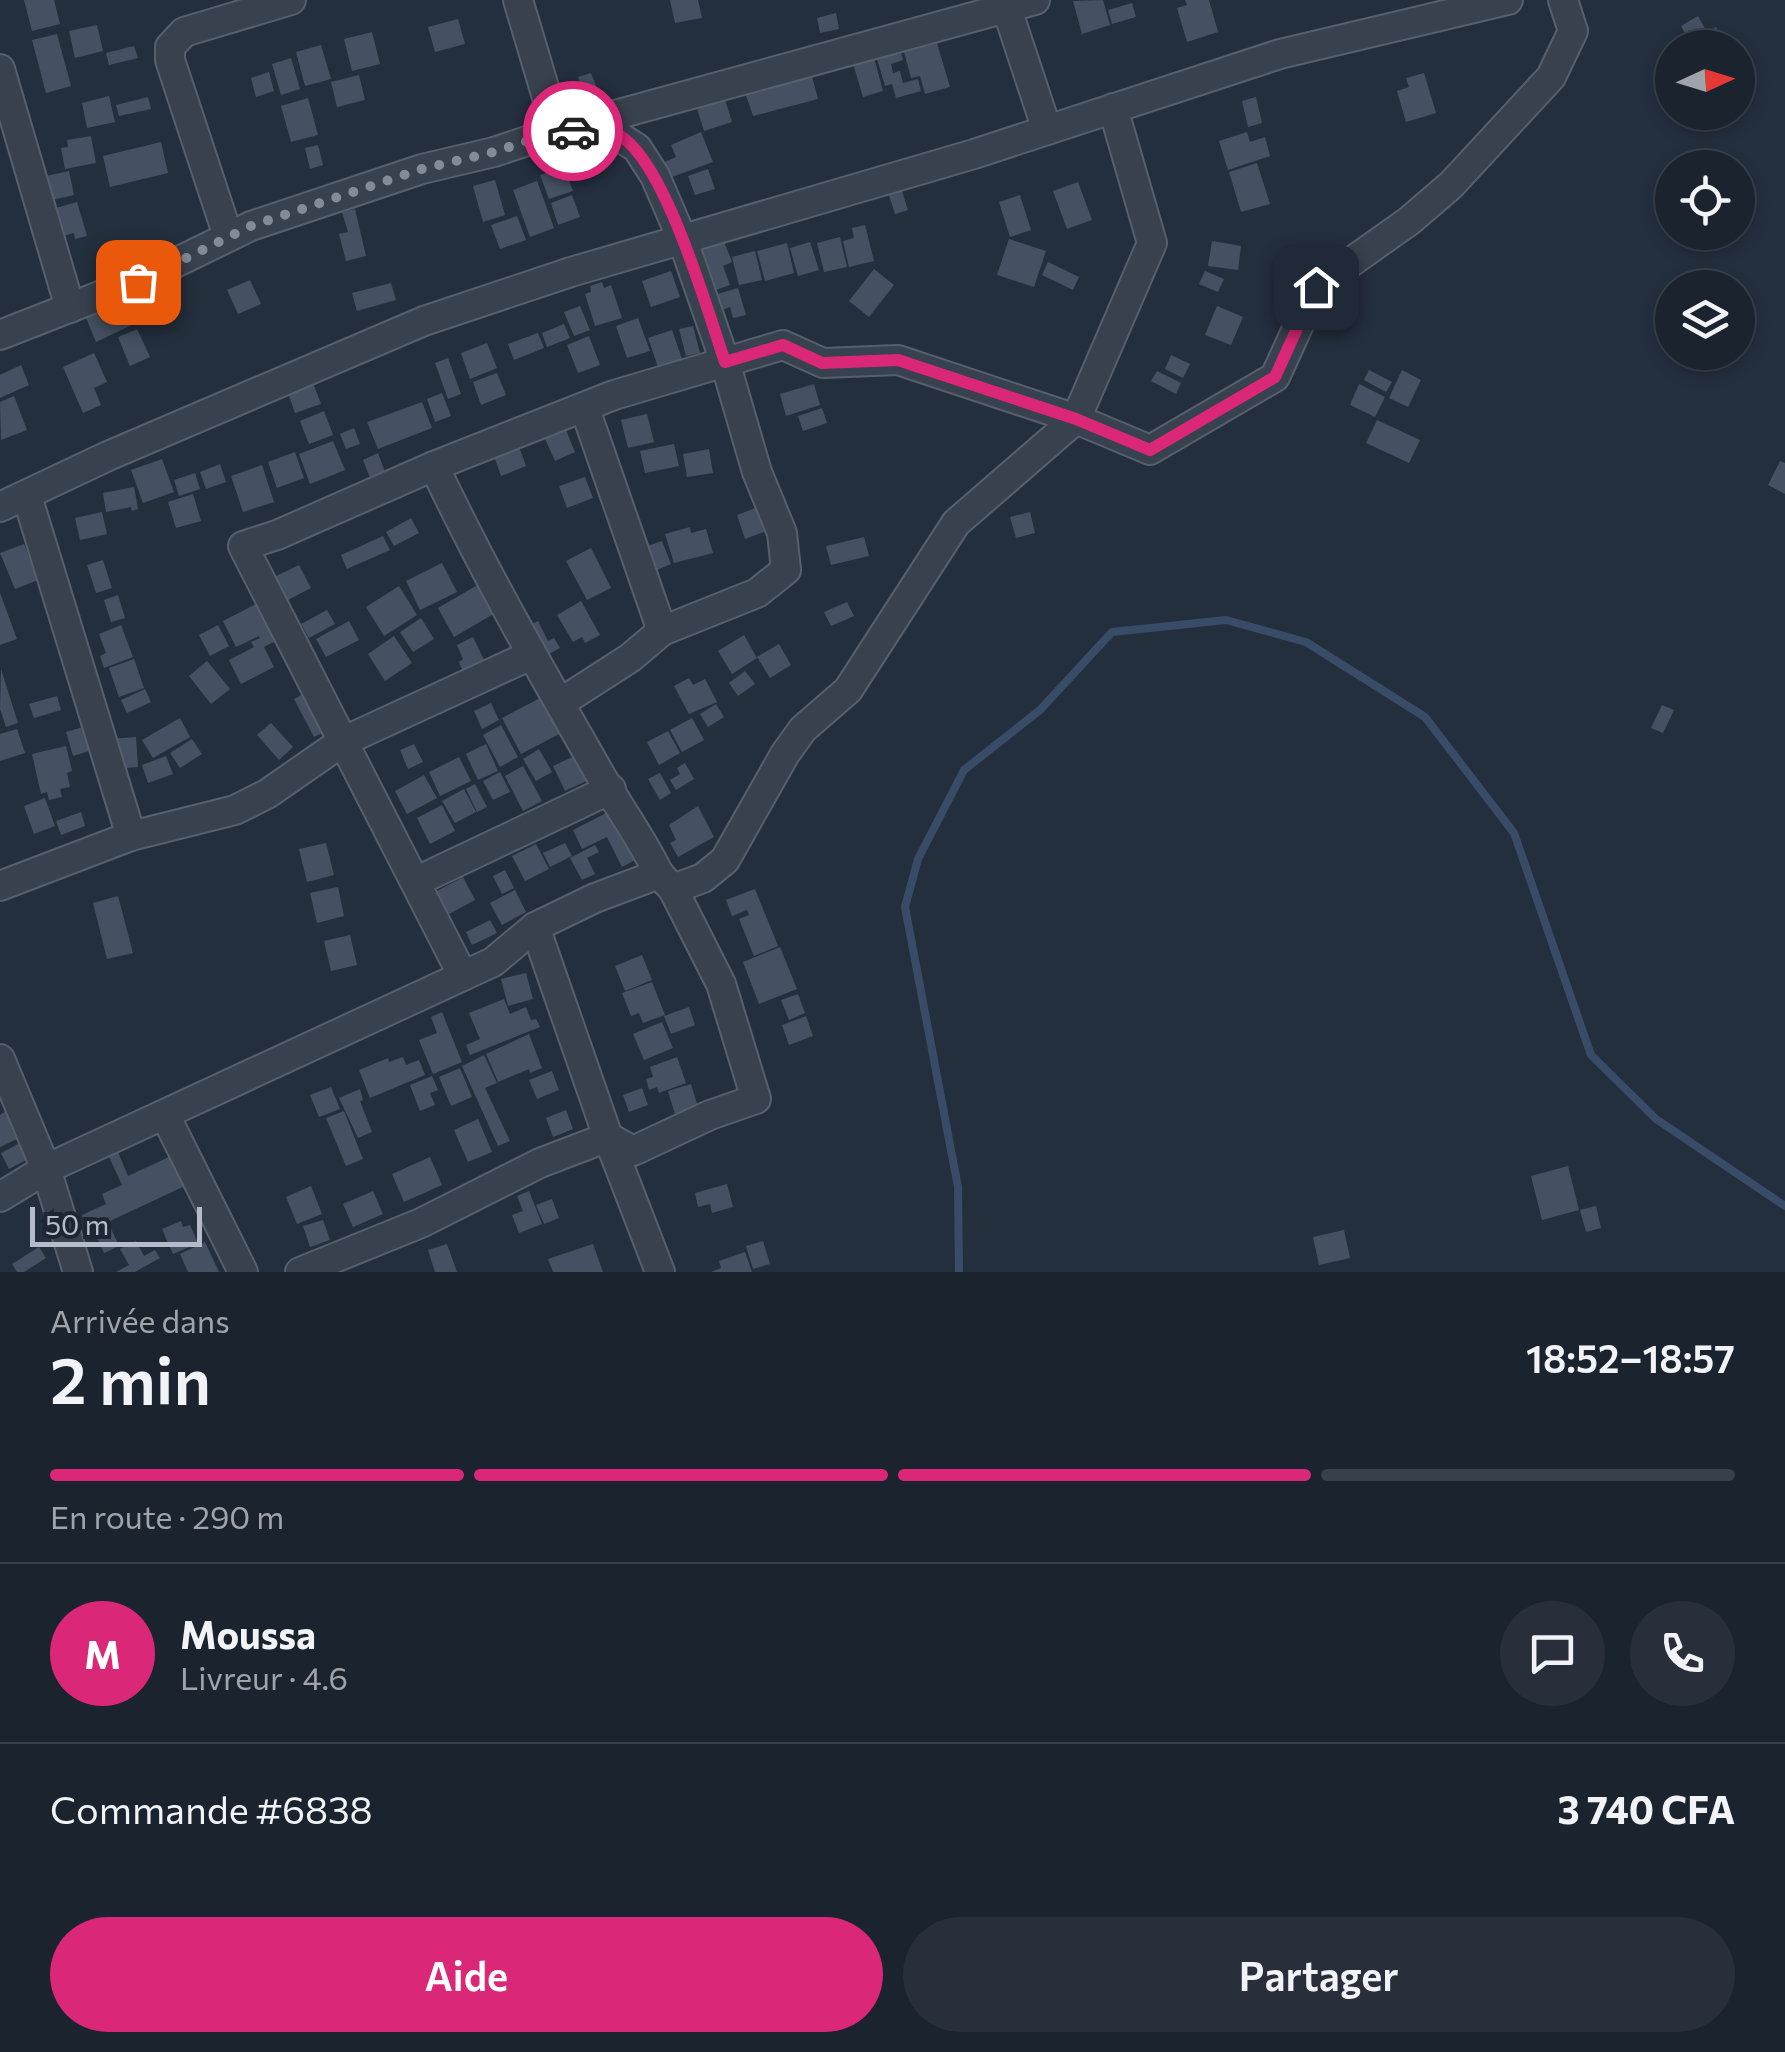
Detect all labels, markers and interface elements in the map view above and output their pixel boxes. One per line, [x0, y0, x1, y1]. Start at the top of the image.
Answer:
north arrow [1655, 30, 1755, 130]
map controls [1655, 30, 1755, 370]
courier [523, 81, 623, 181]
icon: car [546, 104, 601, 159]
button: locate [1655, 150, 1755, 250]
pin [96, 240, 181, 325]
pin [1274, 245, 1359, 330]
icon: bag [111, 255, 166, 310]
icon: home [1289, 260, 1344, 315]
button: layers [1655, 270, 1755, 370]
scale bar [30, 1202, 202, 1246]
text: 50 m [45, 1207, 109, 1241]
text: Arrivée dans [50, 1300, 230, 1340]
text: 18:52–18:57 [1526, 1334, 1735, 1381]
text: 2 min [50, 1338, 211, 1417]
text: En route · 290 m [50, 1496, 284, 1536]
button: chat [1500, 1601, 1605, 1706]
button: phone [1630, 1601, 1735, 1706]
text: Moussa [180, 1610, 316, 1657]
text: M [84, 1630, 121, 1677]
text: Livreur · 4.6 [180, 1657, 348, 1697]
text: Commande #6838 [50, 1785, 373, 1832]
text: 3 740 CFA [1558, 1785, 1735, 1832]
button: Aide [50, 1917, 883, 2032]
button: Partager [903, 1917, 1735, 2032]

